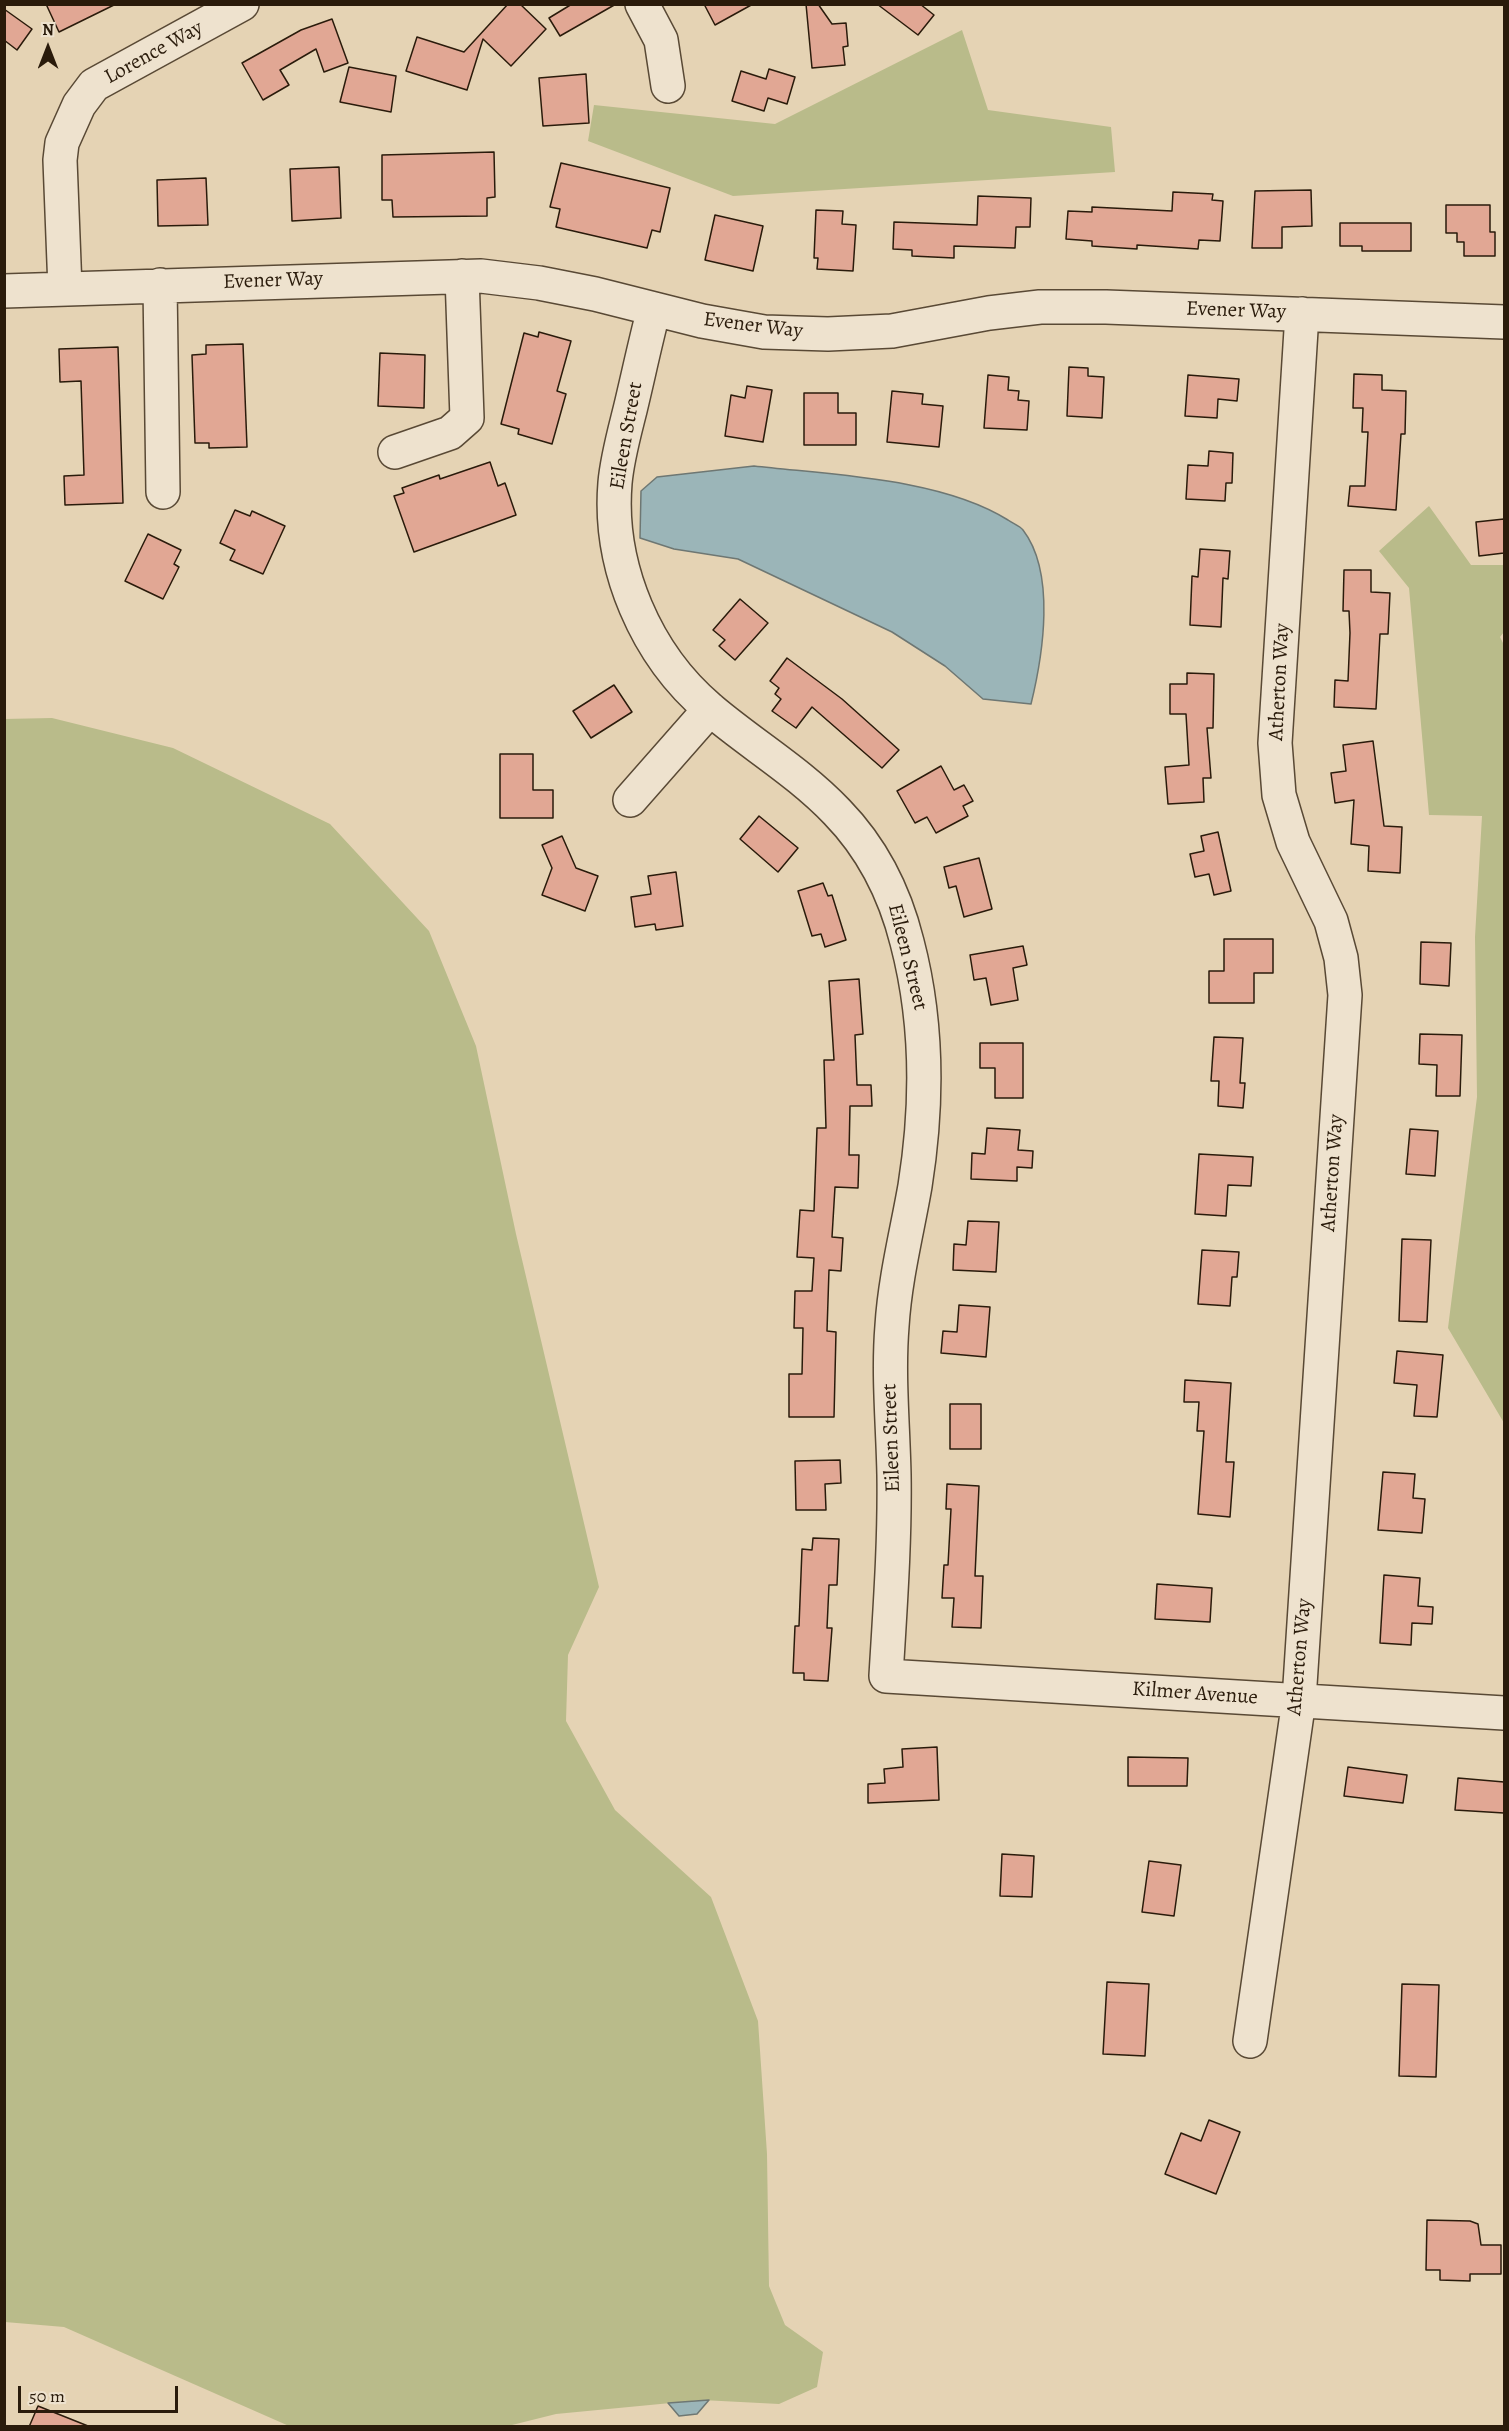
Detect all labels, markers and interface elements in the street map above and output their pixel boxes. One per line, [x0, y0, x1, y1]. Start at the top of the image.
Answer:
street label: Lorence Way [100, 16, 208, 90]
north arrow [18, 18, 78, 78]
text: N [42, 19, 54, 41]
street label: Evener Way [223, 267, 323, 295]
street label: Evener Way [1186, 297, 1286, 325]
street label: Evener Way [702, 307, 804, 345]
street label: Eileen Street [605, 380, 649, 492]
street label: Atherton Way [1264, 623, 1296, 741]
street label: Eileen Street [882, 901, 932, 1013]
street label: Atherton Way [1316, 1113, 1350, 1233]
street label: Eileen Street [878, 1383, 906, 1493]
street label: Atherton Way [1282, 1597, 1318, 1717]
street label: Kilmer Avenue [1131, 1677, 1259, 1711]
scale bar [21, 2374, 182, 2412]
text: 50 m [29, 2384, 65, 2408]

